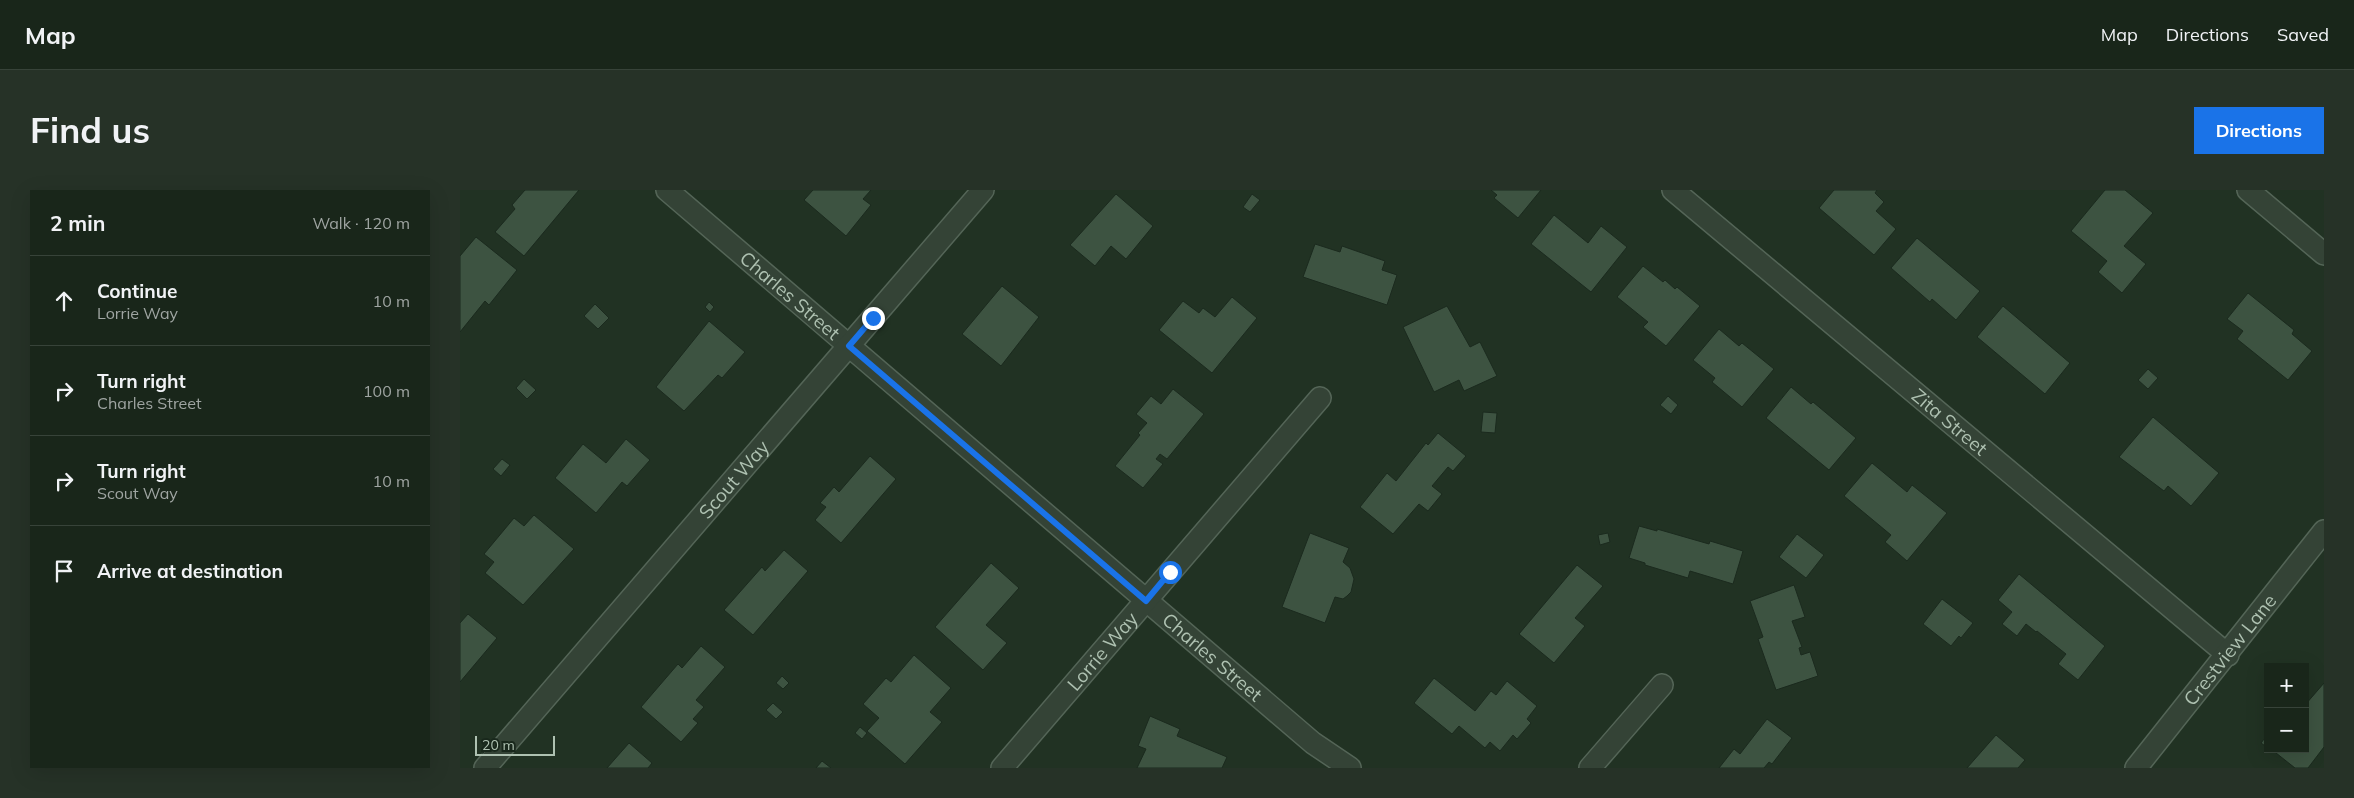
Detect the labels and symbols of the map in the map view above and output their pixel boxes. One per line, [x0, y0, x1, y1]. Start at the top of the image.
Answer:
street label: Charles Street [735, 246, 845, 345]
route end [862, 307, 885, 330]
street label: Zita Street [1907, 383, 1993, 461]
street label: Scout Way [693, 435, 774, 524]
route start [1159, 561, 1182, 584]
street label: Crestview Lane [2178, 589, 2281, 710]
street label: Lorrie Way [1062, 607, 1143, 696]
street label: Charles Street [1157, 607, 1268, 707]
scale bar [475, 733, 555, 756]

